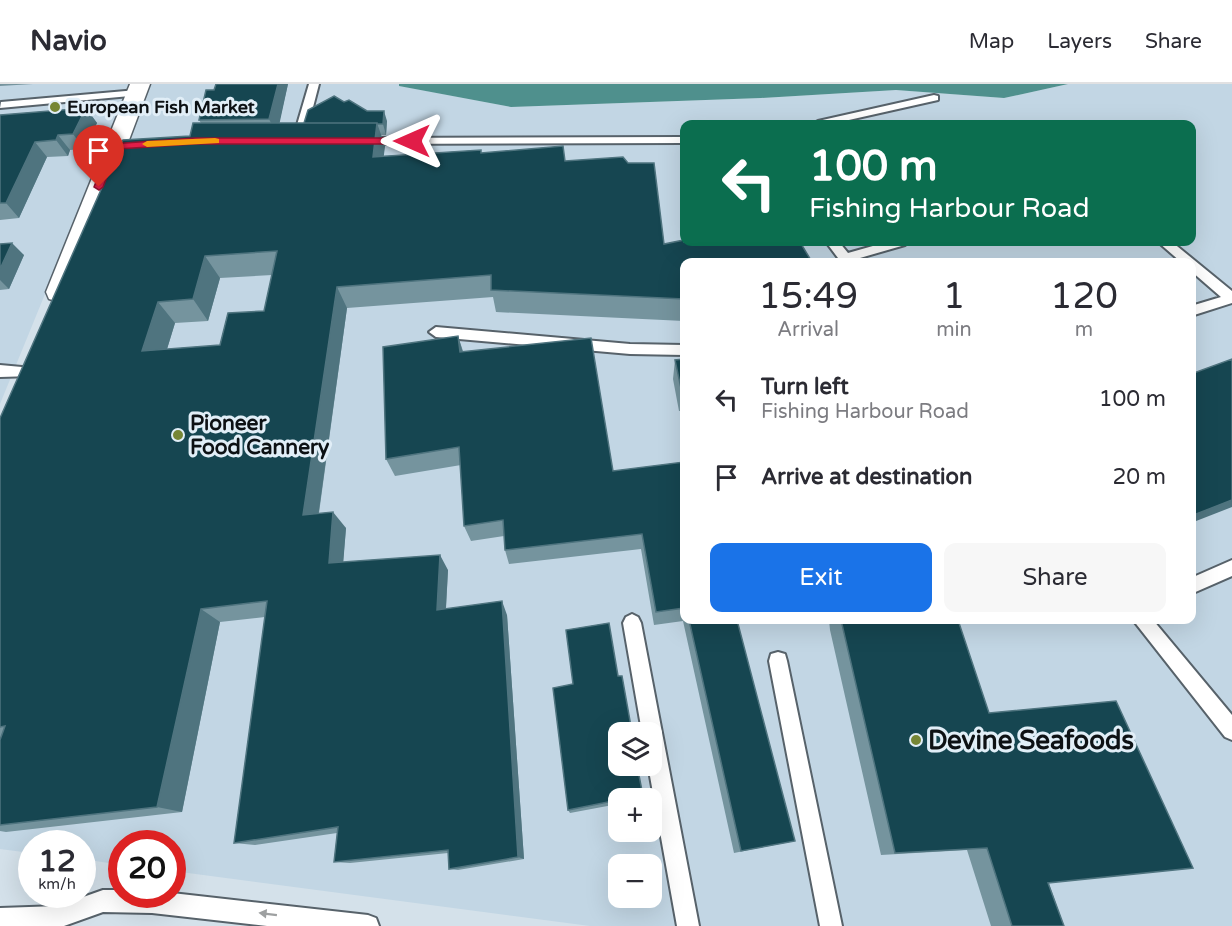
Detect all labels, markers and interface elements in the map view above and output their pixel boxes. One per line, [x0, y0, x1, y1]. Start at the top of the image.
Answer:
text: Navio [30, 24, 107, 58]
text: Map [969, 29, 1014, 54]
text: Layers [1047, 29, 1112, 54]
text: Share [1145, 29, 1202, 54]
place label: European Fish Market [67, 96, 255, 118]
marker: European Fish Market [48, 100, 62, 114]
position arrow [380, 109, 444, 173]
pin [73, 125, 124, 187]
icon: arrive [82, 134, 115, 167]
text: 100 m [809, 141, 938, 192]
icon: left [710, 144, 788, 222]
text: Fishing Harbour Road [809, 192, 1089, 225]
text: 15:49 [758, 275, 858, 318]
text: 1 [943, 275, 965, 318]
text: 120 [1050, 275, 1118, 318]
text: Arrival [777, 318, 839, 342]
text: min [936, 318, 972, 342]
text: m [1075, 318, 1093, 342]
text: Turn left [761, 374, 849, 400]
icon: left [710, 383, 743, 416]
text: 100 m [1099, 386, 1166, 412]
text: Fishing Harbour Road [761, 400, 969, 424]
place label: Pioneer Food Cannery [190, 411, 330, 460]
marker: Pioneer Food Cannery [171, 428, 185, 442]
icon: arrive [710, 461, 743, 494]
text: Arrive at destination [761, 464, 972, 490]
text: 20 m [1112, 464, 1166, 490]
button: Exit [710, 543, 932, 612]
button: Share [944, 543, 1166, 612]
map controls [608, 722, 662, 908]
button: layers [608, 722, 662, 776]
place label: Devine Seafoods [928, 725, 1134, 756]
marker: Devine Seafoods [909, 733, 923, 747]
button: + [608, 788, 662, 842]
speed limit sign: 20 [108, 830, 186, 908]
text: 12 [38, 843, 76, 880]
button: − [608, 854, 662, 908]
text: km/h [38, 875, 76, 893]
one-way arrow [258, 909, 277, 919]

